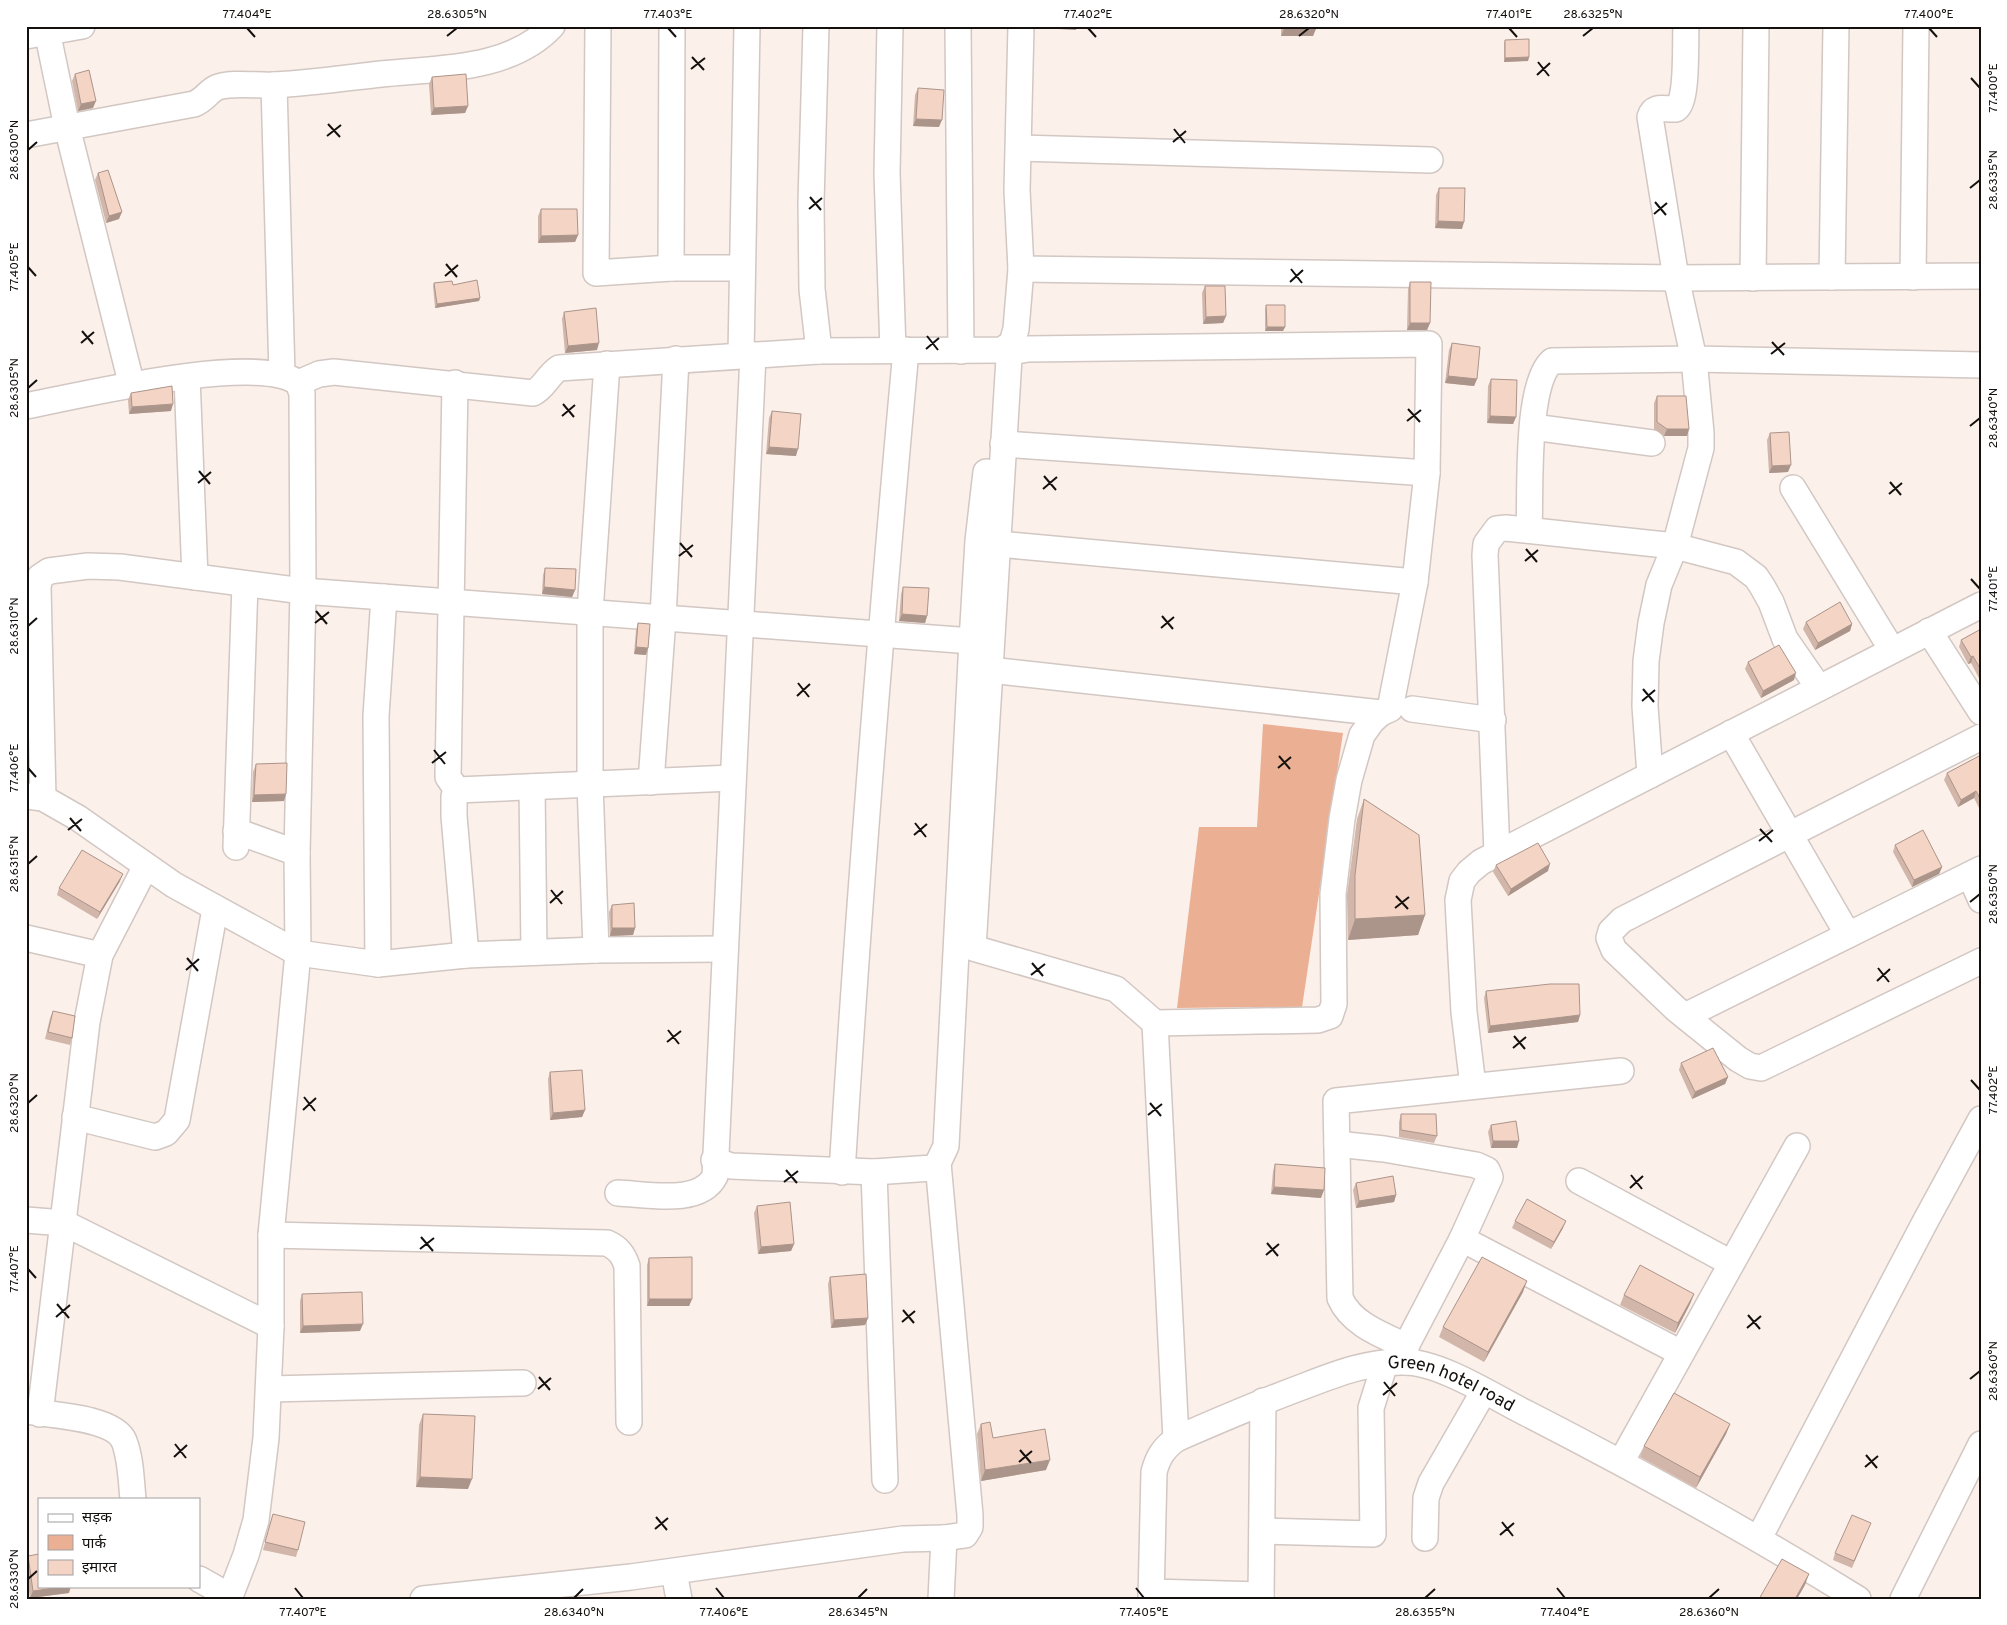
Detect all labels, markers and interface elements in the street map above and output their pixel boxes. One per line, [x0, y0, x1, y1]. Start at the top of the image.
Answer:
text: 77.404°E [222, 7, 272, 23]
text: 28.6305°N [427, 7, 487, 23]
text: 77.403°E [644, 7, 692, 23]
text: 77.402°E [1063, 7, 1113, 23]
text: 28.6320°N [1279, 7, 1339, 23]
text: 77.401°E [1486, 7, 1532, 23]
text: 28.6325°N [1563, 7, 1623, 23]
text: 77.400°E [1904, 7, 1954, 23]
text: 77.400°E [1986, 63, 2002, 113]
text: 28.6300°N [7, 120, 23, 180]
text: 28.6335°N [1986, 150, 2002, 210]
text: 77.405°E [7, 242, 23, 292]
text: 28.6305°N [7, 358, 23, 418]
text: 28.6340°N [1986, 388, 2002, 448]
text: 77.401°E [1986, 566, 2002, 612]
text: 28.6310°N [7, 597, 23, 655]
text: 77.406°E [7, 744, 23, 792]
text: 28.6315°N [7, 835, 23, 893]
text: 28.6350°N [1986, 864, 2002, 924]
text: 77.402°E [1986, 1065, 2002, 1115]
text: 28.6320°N [7, 1073, 23, 1133]
text: 77.407°E [7, 1245, 23, 1293]
text: 28.6360°N [1986, 1341, 2002, 1401]
street label: Green hotel road [1387, 1352, 1518, 1418]
legend [38, 1498, 200, 1588]
text: सड़क [82, 1509, 112, 1528]
text: पार्क [82, 1534, 106, 1554]
text: 28.6330°N [7, 1549, 23, 1609]
text: इमारत [82, 1559, 117, 1578]
text: 77.407°E [279, 1605, 327, 1621]
text: 28.6340°N [544, 1605, 604, 1621]
text: 77.406°E [700, 1605, 748, 1621]
text: 28.6345°N [828, 1605, 888, 1621]
text: 77.405°E [1119, 1605, 1169, 1621]
text: 28.6355°N [1395, 1605, 1455, 1621]
text: 77.404°E [1540, 1605, 1590, 1621]
text: 28.6360°N [1679, 1605, 1739, 1621]

